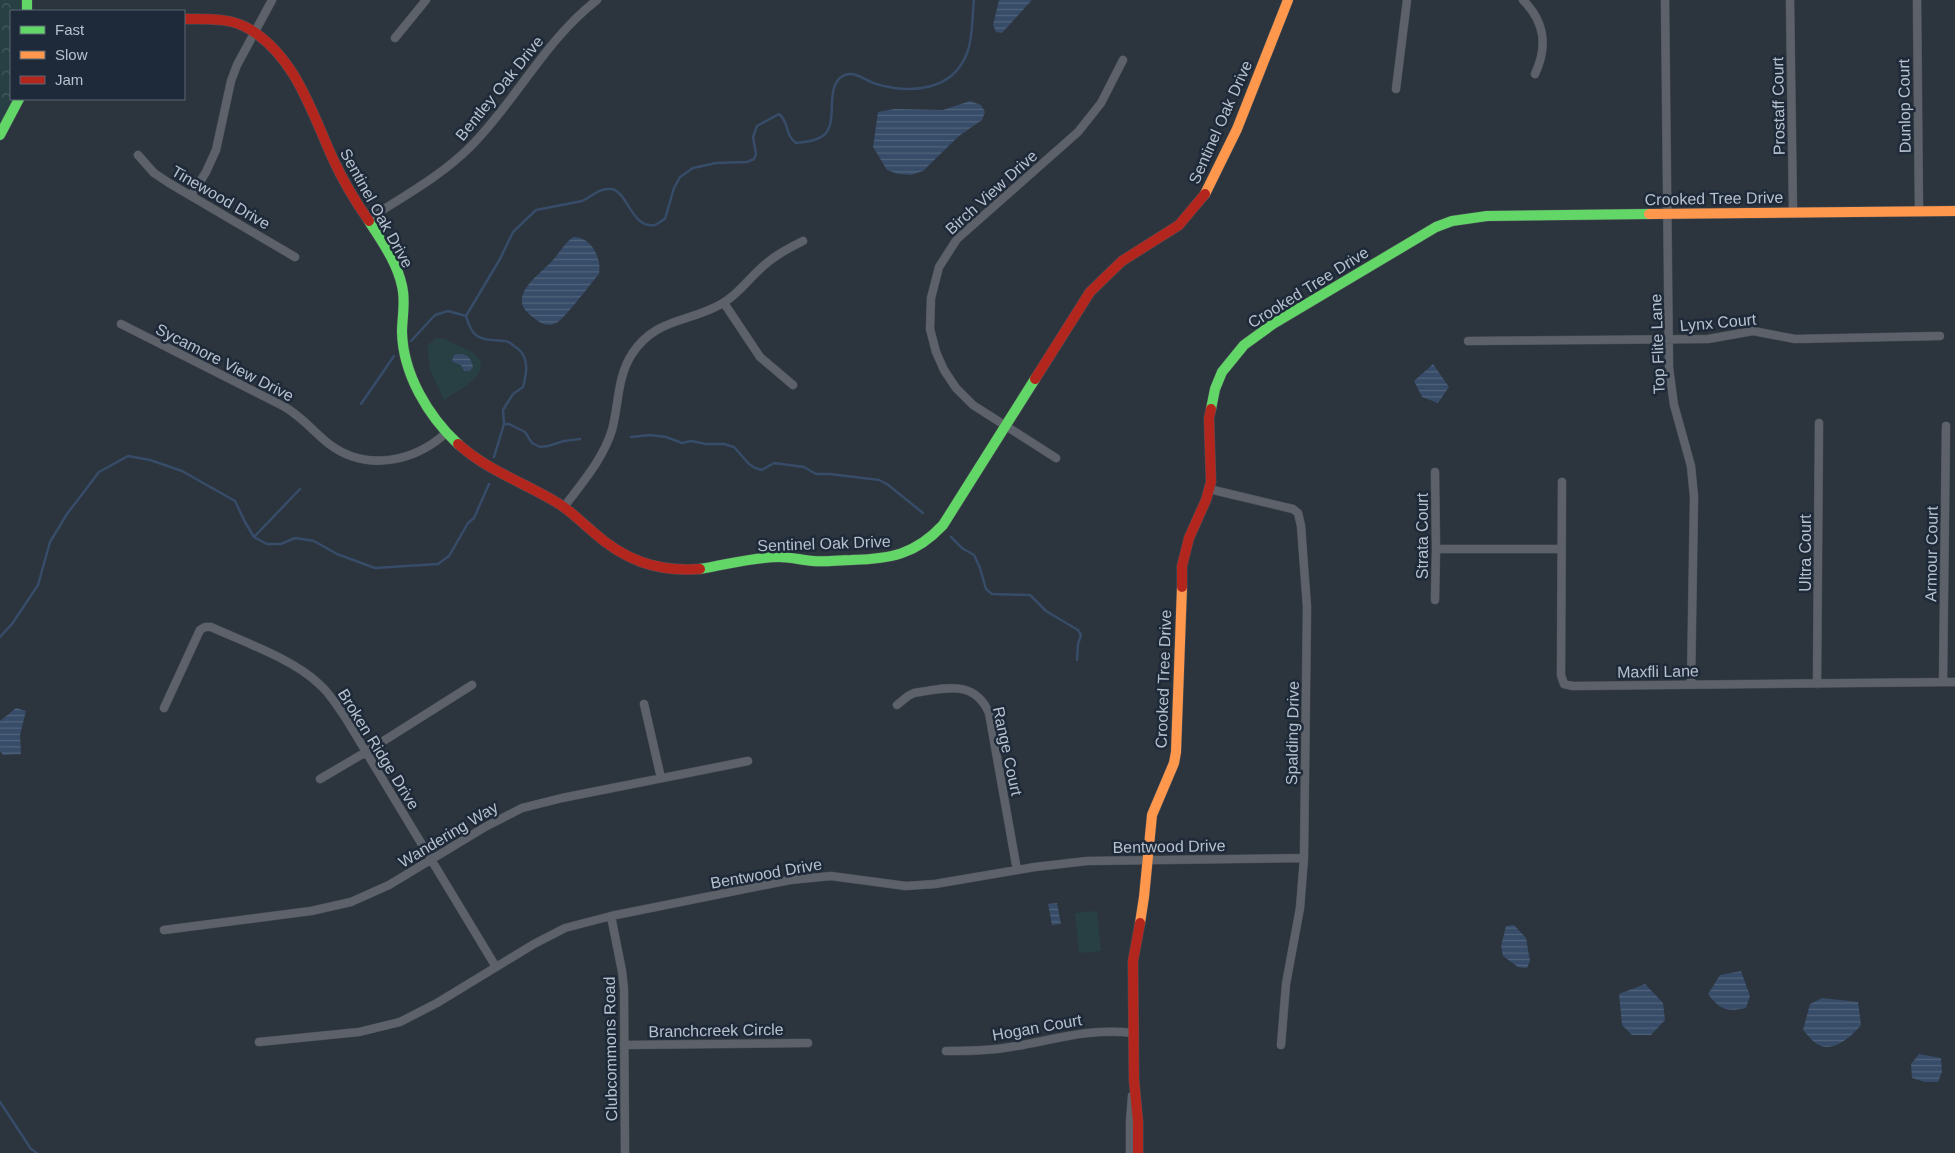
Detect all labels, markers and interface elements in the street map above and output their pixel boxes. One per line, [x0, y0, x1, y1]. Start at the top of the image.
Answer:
legend [10, 10, 185, 100]
text: Fast [55, 21, 85, 38]
street label: Bentley Oak Drive [452, 33, 547, 144]
text: Slow [55, 46, 88, 63]
street label: Prostaff Court [1769, 56, 1788, 155]
street label: Sentinel Oak Drive [1186, 58, 1255, 187]
street label: Dunlop Court [1895, 58, 1914, 153]
text: Jam [55, 71, 83, 88]
street label: Sentinel Oak Drive [337, 146, 416, 271]
street label: Birch View Drive [942, 147, 1041, 238]
street label: Tinewood Drive [169, 162, 273, 232]
street label: Crooked Tree Drive [1645, 189, 1784, 208]
street label: Crooked Tree Drive [1245, 243, 1372, 331]
street label: Top Flite Lane [1647, 293, 1668, 395]
street label: Lynx Court [1679, 311, 1758, 334]
street label: Sycamore View Drive [153, 320, 297, 405]
street label: Strata Court [1414, 492, 1431, 579]
street label: Armour Court [1922, 505, 1941, 602]
street label: Ultra Court [1797, 514, 1814, 592]
street label: Sentinel Oak Drive [757, 533, 891, 554]
street label: Crooked Tree Drive [1153, 609, 1174, 749]
street label: Maxfli Lane [1617, 662, 1699, 681]
street label: Spalding Drive [1283, 681, 1302, 785]
street label: Broken Ridge Drive [335, 686, 423, 813]
street label: Range Court [990, 705, 1025, 798]
street label: Wandering Way [396, 798, 501, 871]
street label: Bentwood Drive [1112, 837, 1226, 856]
street label: Bentwood Drive [709, 855, 823, 892]
street label: Clubcommons Road [601, 976, 620, 1122]
street label: Hogan Court [991, 1011, 1084, 1044]
street label: Branchcreek Circle [648, 1021, 784, 1040]

